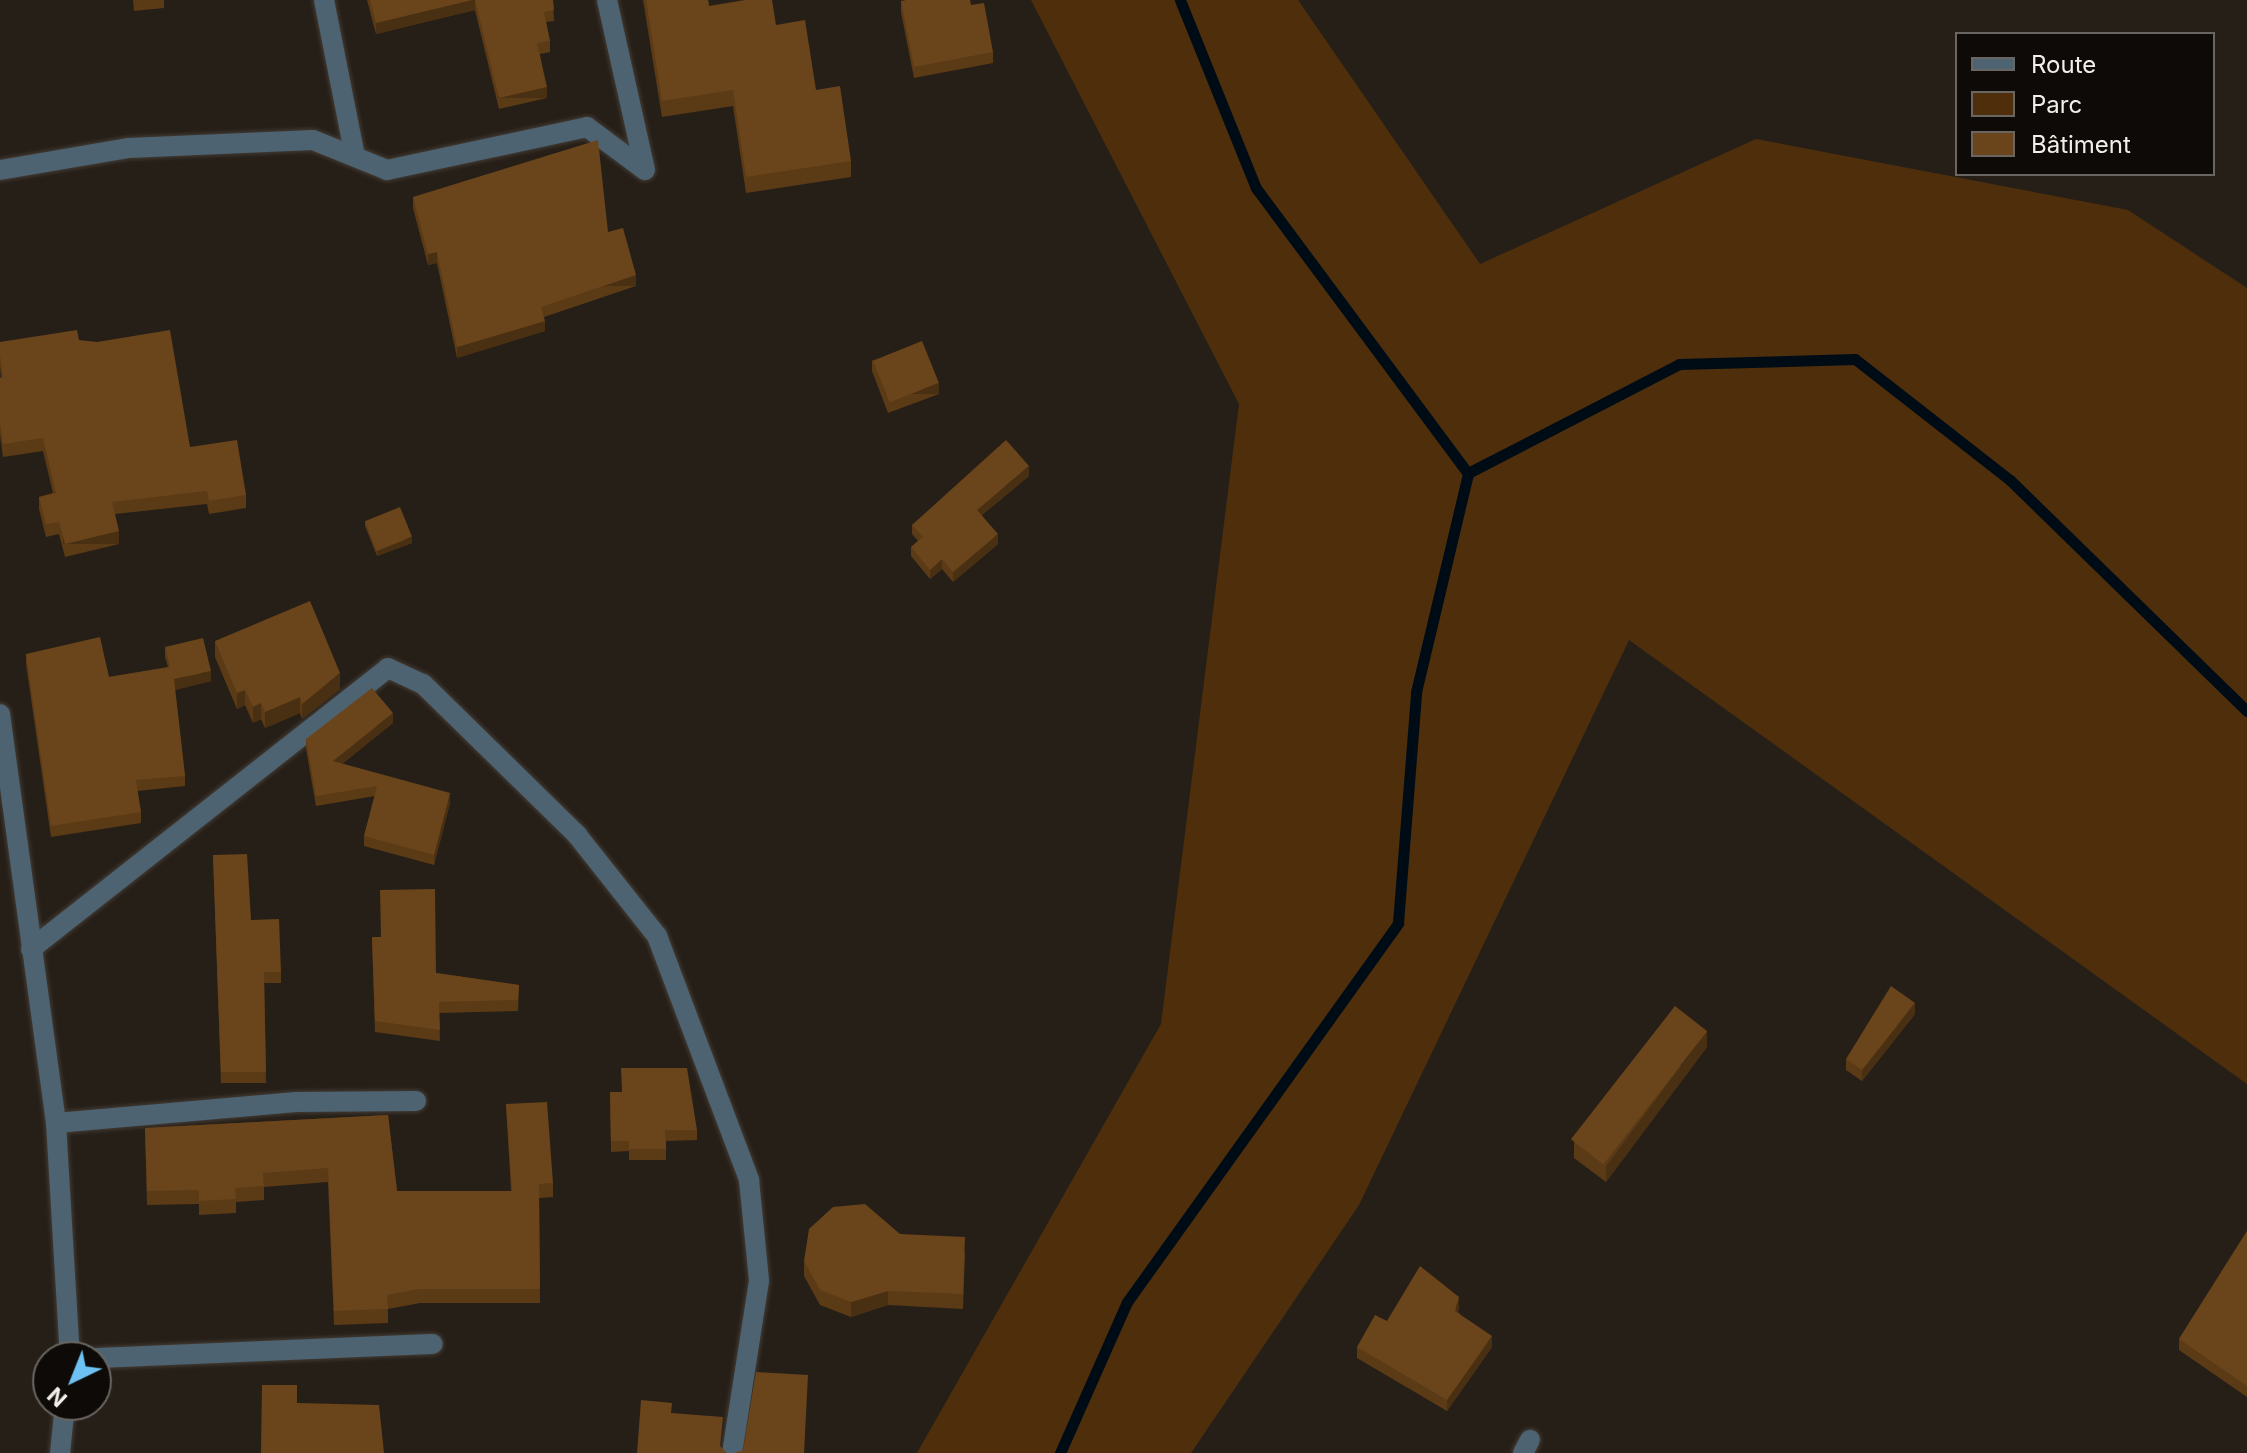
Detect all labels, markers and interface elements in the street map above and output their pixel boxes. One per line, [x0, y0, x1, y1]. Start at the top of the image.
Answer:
legend [1955, 32, 2215, 176]
text: Route [2031, 50, 2096, 79]
text: Parc [2031, 90, 2082, 119]
text: Bâtiment [2031, 130, 2131, 159]
north arrow [32, 1341, 112, 1421]
text: N [42, 1382, 72, 1412]

